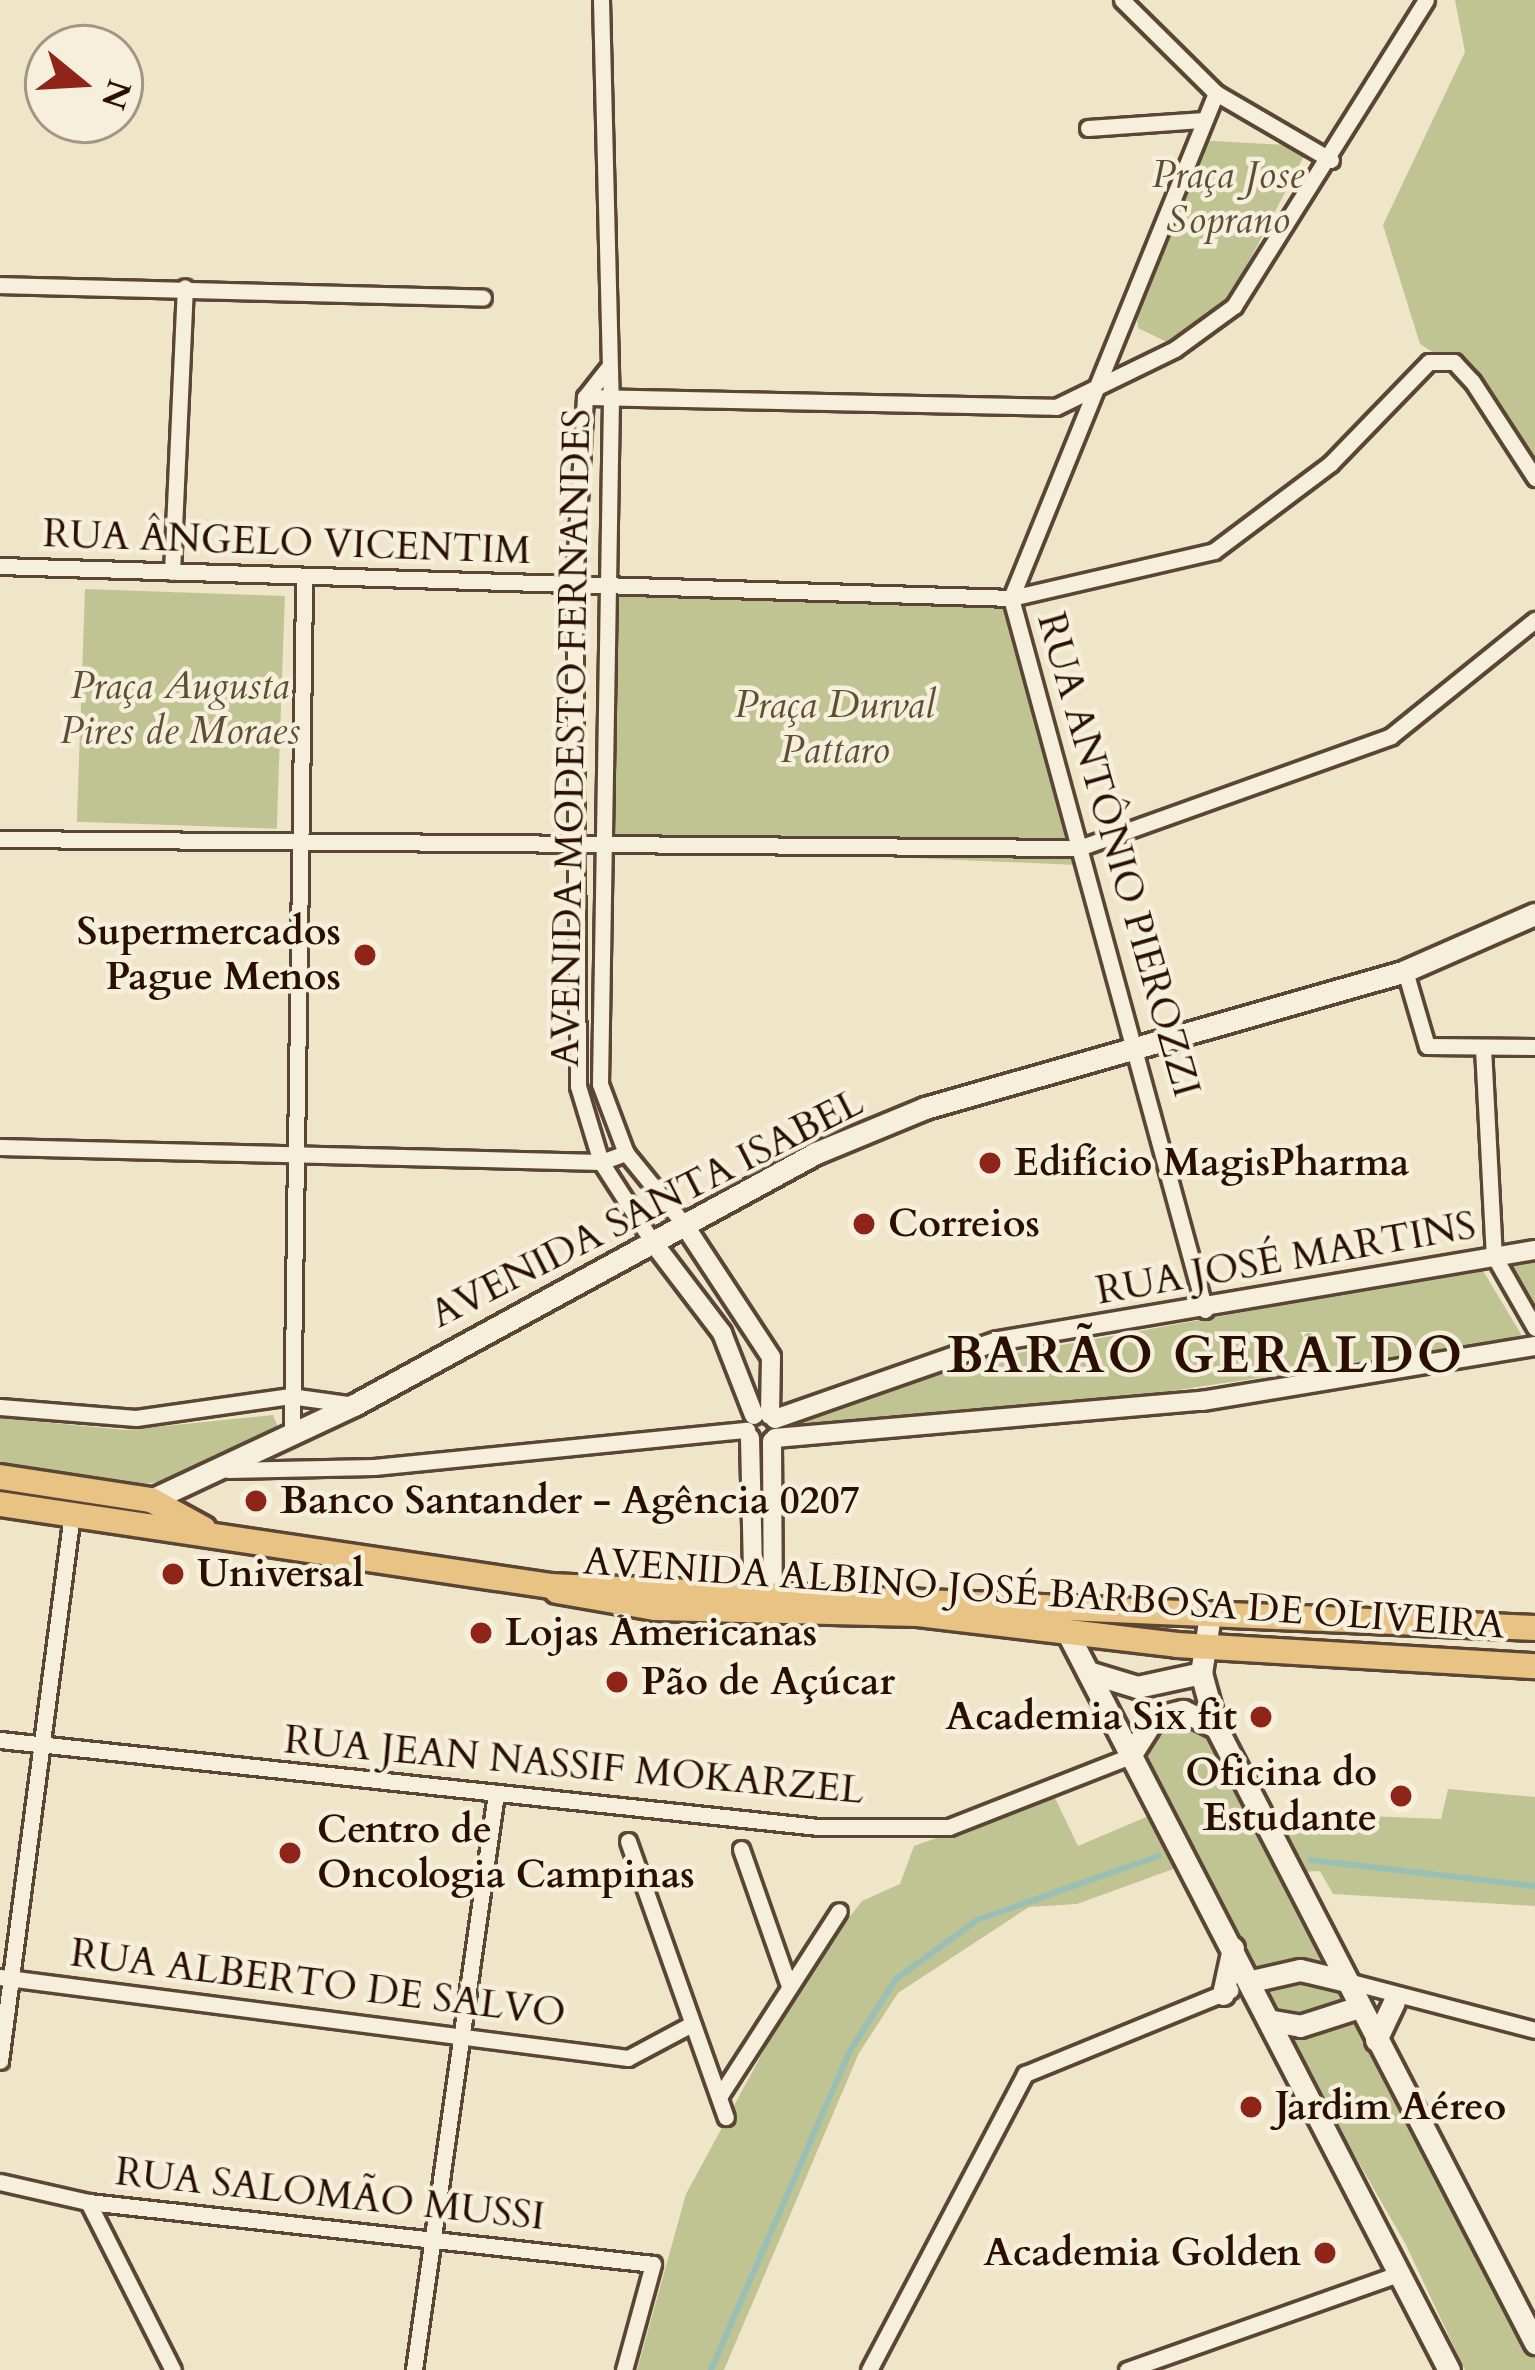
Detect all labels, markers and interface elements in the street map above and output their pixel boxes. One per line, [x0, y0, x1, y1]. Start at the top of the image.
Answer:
north arrow [24, 24, 144, 144]
text: N [90, 74, 142, 115]
park label: Praça Jose Soprano [1152, 153, 1304, 244]
street label: AVENIDA MODESTO FERNANDES [543, 408, 601, 1068]
street label: RUA ÂNGELO VICENTIM [42, 511, 532, 575]
street label: RUA ANTÔNIO PIEROZZI [1026, 608, 1210, 1102]
park label: Praça Augusta Pires de Moraes [60, 664, 300, 755]
park label: Praça Durval Pattaro [735, 683, 935, 774]
place label: Supermercados Pague Menos [77, 910, 341, 1001]
marker: Supermercados Pague Menos [352, 942, 378, 968]
street label: AVENIDA SANTA ISABEL [423, 1079, 871, 1339]
place label: Edifício MagisPharma [1014, 1140, 1409, 1186]
marker: Edifício MagisPharma [977, 1150, 1003, 1176]
place label: Correios [888, 1201, 1040, 1247]
street label: RUA JOSÉ MARTINS [1093, 1203, 1479, 1315]
marker: Correios [851, 1211, 877, 1237]
district label: BARÃO GERALDO [947, 1325, 1465, 1387]
place label: Banco Santander - Agência 0207 [280, 1478, 860, 1524]
marker: Banco Santander - Agência 0207 [243, 1488, 269, 1514]
street label: AVENIDA ALBINO JOSÉ BARBOSA DE OLIVEIRA [582, 1538, 1506, 1650]
place label: Universal [197, 1551, 364, 1597]
marker: Universal [160, 1561, 186, 1587]
place label: Lojas Americanas [505, 1610, 817, 1656]
marker: Lojas Americanas [468, 1620, 494, 1646]
place label: Pão de Açúcar [641, 1659, 895, 1705]
marker: Pão de Açúcar [604, 1669, 630, 1695]
place label: Academia Six fit [946, 1694, 1237, 1740]
marker: Academia Six fit [1248, 1704, 1274, 1730]
street label: RUA JEAN NASSIF MOKARZEL [282, 1717, 866, 1815]
place label: Oficina do Estudante [1185, 1751, 1377, 1842]
marker: Oficina do Estudante [1388, 1783, 1414, 1809]
place label: Centro de Oncologia Campinas [317, 1808, 695, 1899]
marker: Centro de Oncologia Campinas [274, 1837, 306, 1869]
street label: RUA ALBERTO DE SALVO [68, 1930, 568, 2038]
place label: Jardim Aéreo [1275, 2084, 1506, 2130]
marker: Jardim Aéreo [1238, 2094, 1264, 2120]
street label: RUA SALOMÃO MUSSI [113, 2149, 547, 2241]
place label: Academia Golden [983, 2230, 1301, 2276]
marker: Academia Golden [1312, 2240, 1338, 2266]

